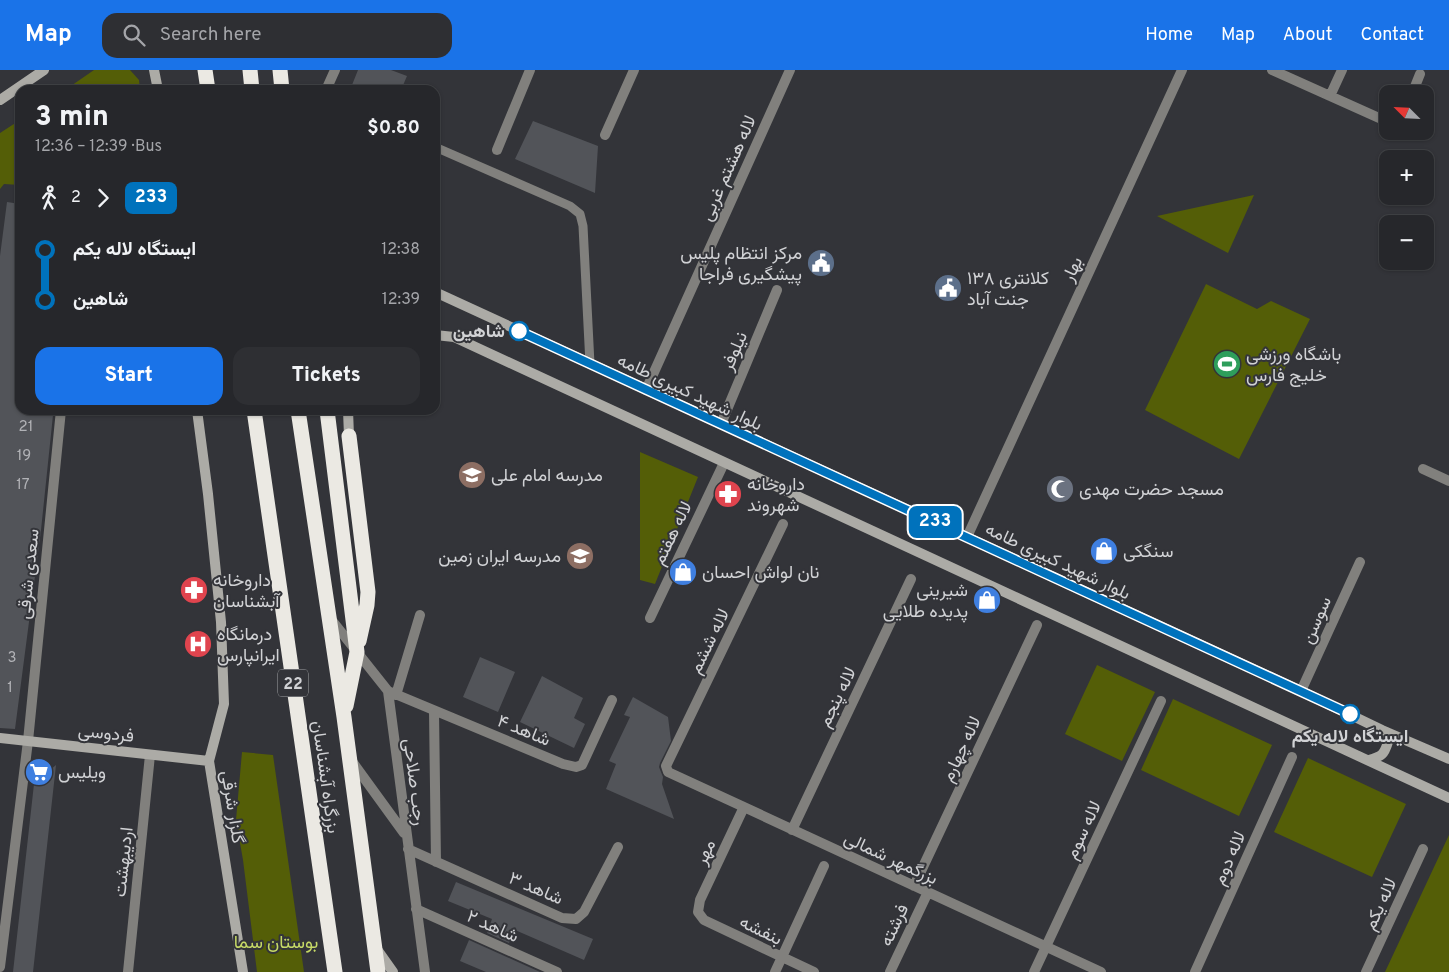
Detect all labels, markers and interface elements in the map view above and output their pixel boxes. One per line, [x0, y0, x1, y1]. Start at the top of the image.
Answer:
search box [102, 13, 452, 58]
text: Map [25, 20, 72, 50]
icon: search [120, 21, 148, 49]
text: Search here [160, 23, 261, 47]
text: Home [1145, 24, 1193, 47]
text: Map [1221, 24, 1255, 47]
text: About [1283, 24, 1332, 47]
text: Contact [1360, 24, 1424, 47]
north arrow [1379, 85, 1434, 140]
map controls [1379, 85, 1434, 270]
text: 3 min [35, 100, 109, 136]
street label: لاله هشتم غربی [696, 112, 763, 225]
text: $0.80 [367, 116, 420, 140]
text: 12:36 – 12:39 · Bus [35, 137, 162, 157]
button: + [1379, 150, 1434, 205]
icon: walk [35, 184, 63, 212]
icon: forward [89, 184, 117, 212]
text: 233 [135, 186, 167, 209]
text: 2 [71, 188, 81, 208]
button: − [1379, 215, 1434, 270]
text: ایستگاه لاله یکم [73, 238, 196, 262]
text: 12:38 [381, 240, 420, 260]
place label: مرکز انتظام پلیس پیشگیری فراجا [680, 243, 802, 287]
public building icon: مرکز انتظام پلیس پیشگیری فراجا [806, 248, 836, 278]
street label: بهار [1057, 253, 1089, 287]
place label: کلانتری ۱۳۸ جنت آباد [967, 268, 1049, 312]
public building icon: کلانتری ۱۳۸ جنت آباد [933, 273, 963, 303]
text: شاهین [73, 288, 128, 312]
text: 12:39 [382, 290, 420, 310]
place label: شاهین [453, 321, 505, 344]
marker: شاهین [509, 321, 529, 341]
street label: نیلوفر [716, 328, 754, 376]
place label: باشگاه ورزشی خلیج فارس [1246, 344, 1341, 388]
button: Start [35, 347, 223, 405]
button: Tickets [233, 347, 420, 405]
sports icon: باشگاه ورزشی خلیج فارس [1212, 349, 1242, 379]
street label: بلوار شهید کبیری طامه [613, 350, 766, 437]
house number: 21 [19, 418, 33, 437]
house number: 19 [17, 447, 31, 466]
school or university icon: مدرسه امام علی [457, 460, 487, 490]
place label: مدرسه امام علی [491, 465, 603, 488]
place label: داروخانه شهروند [747, 474, 805, 518]
mosque icon: مسجد حضرت مهدی [1045, 474, 1075, 504]
house number: 17 [16, 476, 30, 495]
pharmacy icon: داروخانه شهروند [713, 479, 743, 509]
place label: مسجد حضرت مهدی [1079, 479, 1224, 502]
street label: لاله هفتم [648, 498, 699, 569]
line badge: 233 [906, 506, 964, 538]
text: 233 [919, 510, 951, 533]
street label: بلوار شهید کبیری طامه [981, 519, 1134, 606]
street label: سعدی شرقی [13, 528, 46, 621]
shop icon: سنگکی [1089, 536, 1119, 566]
school or university icon: مدرسه ایران زمین [565, 541, 595, 571]
place label: سنگکی [1123, 541, 1173, 564]
place label: مدرسه ایران زمین [438, 546, 561, 569]
shop icon: نان لواش احسان [668, 557, 698, 587]
place label: نان لواش احسان [702, 562, 819, 585]
place label: داروخانه آبشناسان [213, 570, 281, 614]
pharmacy icon: داروخانه آبشناسان [179, 575, 209, 605]
place label: شيرينی پديده طلايی [883, 580, 968, 624]
shop icon: شيرينی پديده طلايی [972, 585, 1002, 615]
street label: سوسن [1297, 593, 1338, 648]
street label: لاله ششم [685, 605, 736, 678]
place label: درمانگاه ایرانپارس [217, 624, 280, 668]
hospital icon: درمانگاه ایرانپارس [183, 629, 213, 659]
house number: 3 [7, 649, 17, 668]
street label: لاله پنجم [814, 664, 863, 732]
road number: 22 [278, 670, 308, 696]
house number: 1 [7, 679, 13, 698]
marker: ایستگاه لاله یکم [1340, 704, 1360, 724]
street label: شاهد ۴ [493, 710, 553, 752]
street label: لاله چهارم [937, 713, 988, 786]
street label: بزرگراه آبشناسان [305, 719, 344, 835]
street label: فردوسی [77, 720, 135, 749]
place label: ایستگاه لاله یکم [1292, 726, 1408, 749]
street label: رجب صلاحی [397, 737, 430, 827]
supermarket icon: ویلیس [24, 757, 54, 787]
place label: ویلیس [58, 762, 106, 785]
street label: گلزار شرقی [214, 769, 249, 845]
street label: لاله سوم [1061, 798, 1108, 864]
street label: اردیبهشت [109, 826, 140, 898]
street label: بزرگمهر شمالی [840, 828, 941, 891]
street label: لاله دوم [1208, 828, 1252, 889]
street label: مهر [690, 836, 722, 870]
street label: شاهد ۳ [505, 868, 566, 911]
street label: لاله یکم [1359, 875, 1403, 935]
street label: فرشته [876, 901, 915, 951]
street label: شاهد ۲ [463, 906, 522, 949]
street label: بنفشه [735, 911, 786, 952]
park label: بوستان سما [234, 932, 318, 955]

